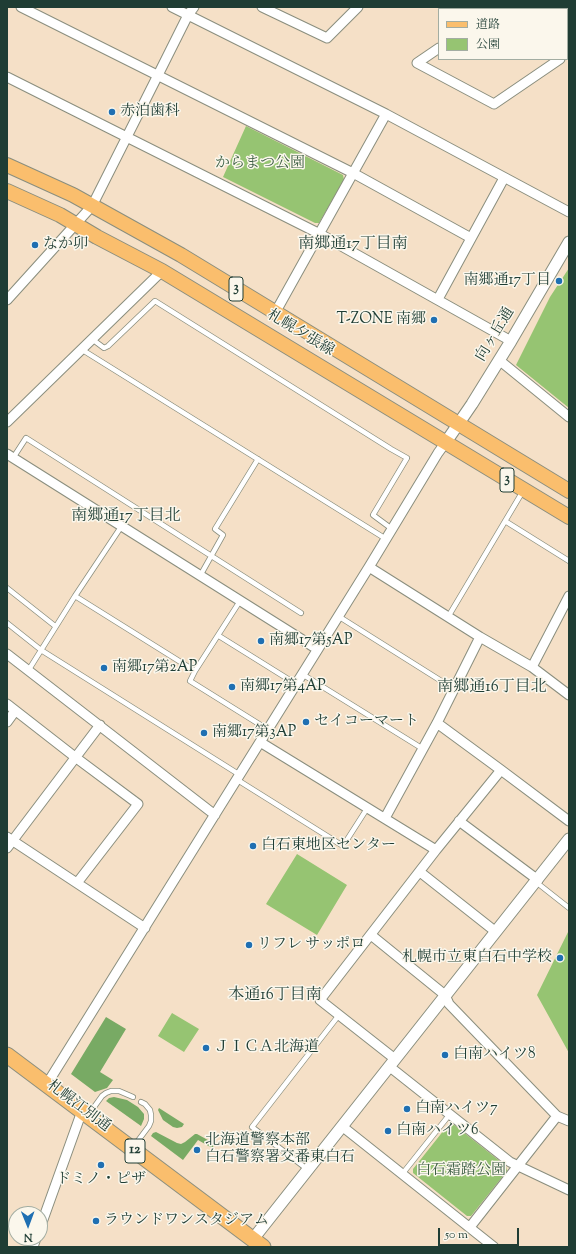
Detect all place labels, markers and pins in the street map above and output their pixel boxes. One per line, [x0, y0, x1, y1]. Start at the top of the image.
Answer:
place label: 赤泊歯科 [120, 103, 180, 121]
marker: 赤泊歯科 [107, 107, 117, 117]
place label: なか卯 [43, 236, 88, 254]
marker: なか卯 [30, 240, 40, 250]
place label: 南郷通17丁目 [463, 272, 551, 290]
marker: 南郷通17丁目 [554, 276, 564, 286]
place label: T-ZONE 南郷 [336, 311, 426, 329]
marker: T-ZONE 南郷 [429, 315, 439, 325]
place label: 南郷17第5AP [269, 632, 352, 650]
marker: 南郷17第5AP [256, 636, 266, 646]
place label: 南郷17第2AP [112, 659, 197, 677]
marker: 南郷17第2AP [99, 663, 109, 673]
place label: 南郷17第4AP [240, 678, 326, 696]
marker: 南郷17第4AP [227, 682, 237, 692]
place label: セイコーマート [314, 713, 419, 731]
marker: セイコーマート [301, 717, 311, 727]
place label: 南郷17第3AP [212, 724, 296, 742]
marker: 南郷17第3AP [199, 728, 209, 738]
place label: 白石東地区センター [261, 837, 396, 855]
marker: 白石東地区センター [248, 841, 258, 851]
place label: リフレ サッポロ [257, 936, 365, 954]
marker: リフレ サッポロ [244, 940, 254, 950]
place label: 札幌市立東白石中学校 [402, 949, 552, 967]
marker: 札幌市立東白石中学校 [555, 953, 565, 963]
place label: ＪＩＣＡ北海道 [214, 1039, 319, 1057]
marker: ＪＩＣＡ北海道 [201, 1043, 211, 1053]
place label: 白南ハイツ8 [453, 1046, 535, 1064]
marker: 白南ハイツ8 [440, 1050, 450, 1060]
place label: 白南ハイツ7 [415, 1100, 498, 1118]
marker: 白南ハイツ7 [402, 1104, 412, 1114]
place label: 白南ハイツ6 [396, 1122, 478, 1140]
marker: 白南ハイツ6 [383, 1126, 393, 1136]
place label: 北海道警察本部 白石警察署交番東白石 [205, 1132, 355, 1167]
marker: 北海道警察本部 白石警察署交番東白石 [192, 1145, 202, 1155]
marker: ドミノ・ピザ [96, 1160, 106, 1170]
place label: ドミノ・ピザ [56, 1171, 146, 1189]
place label: ラウンドワンスタジアム [104, 1212, 269, 1230]
marker: ラウンドワンスタジアム [91, 1216, 101, 1226]

